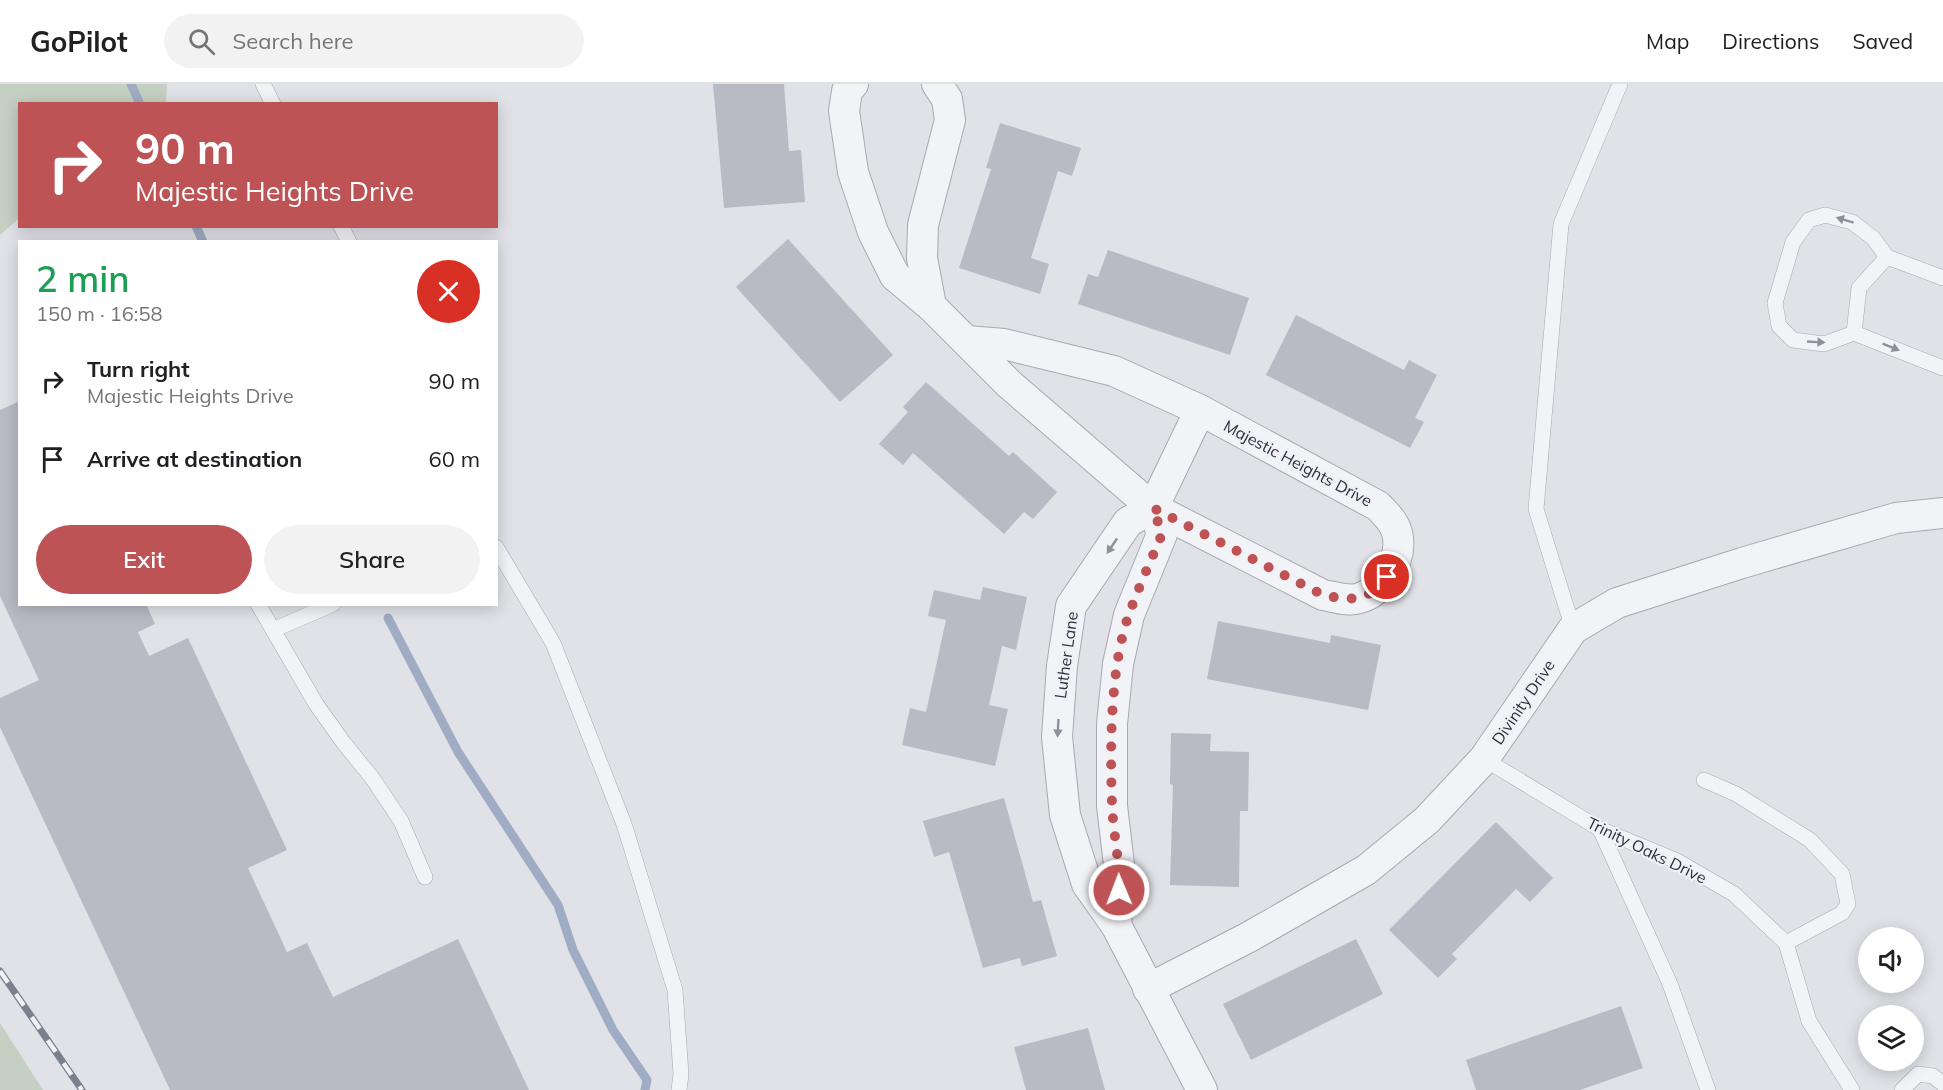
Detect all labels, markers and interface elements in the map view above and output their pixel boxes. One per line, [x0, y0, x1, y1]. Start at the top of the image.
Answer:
search box [164, 14, 584, 68]
text: GoPilot [30, 24, 128, 59]
icon: search [185, 25, 218, 58]
text: Search here [233, 27, 354, 55]
text: Map [1646, 28, 1689, 54]
text: Directions [1722, 28, 1819, 54]
text: Saved [1852, 28, 1913, 54]
text: 90 m [135, 122, 235, 175]
icon: right [36, 126, 114, 204]
text: Majestic Heights Drive [135, 174, 414, 208]
one-way arrow [1835, 215, 1853, 224]
text: 2 min [36, 256, 130, 301]
button: close [417, 260, 480, 323]
text: 150 m · 16:58 [36, 301, 162, 326]
one-way arrow [1807, 338, 1826, 347]
one-way arrow [1882, 342, 1900, 352]
text: Turn right [87, 355, 190, 383]
icon: right [36, 365, 69, 398]
text: 90 m [429, 367, 480, 395]
text: Majestic Heights Drive [87, 383, 294, 408]
street label: Majestic Heights Drive [1220, 415, 1376, 511]
icon: arrive [36, 443, 69, 476]
text: Arrive at destination [87, 445, 302, 473]
text: 60 m [429, 445, 480, 473]
button: Exit [36, 525, 252, 594]
button: Share [264, 525, 480, 594]
one-way arrow [1106, 538, 1117, 554]
pin [1361, 551, 1412, 602]
icon: arrive [1370, 560, 1403, 593]
street label: Luther Lane [1050, 610, 1082, 700]
street label: Divinity Drive [1487, 656, 1559, 748]
one-way arrow [1053, 719, 1062, 738]
street label: Trinity Oaks Drive [1584, 812, 1710, 888]
position arrow [1087, 858, 1151, 922]
map controls [1858, 927, 1924, 1071]
button: sound [1858, 927, 1924, 993]
button: layers [1858, 1005, 1924, 1071]

